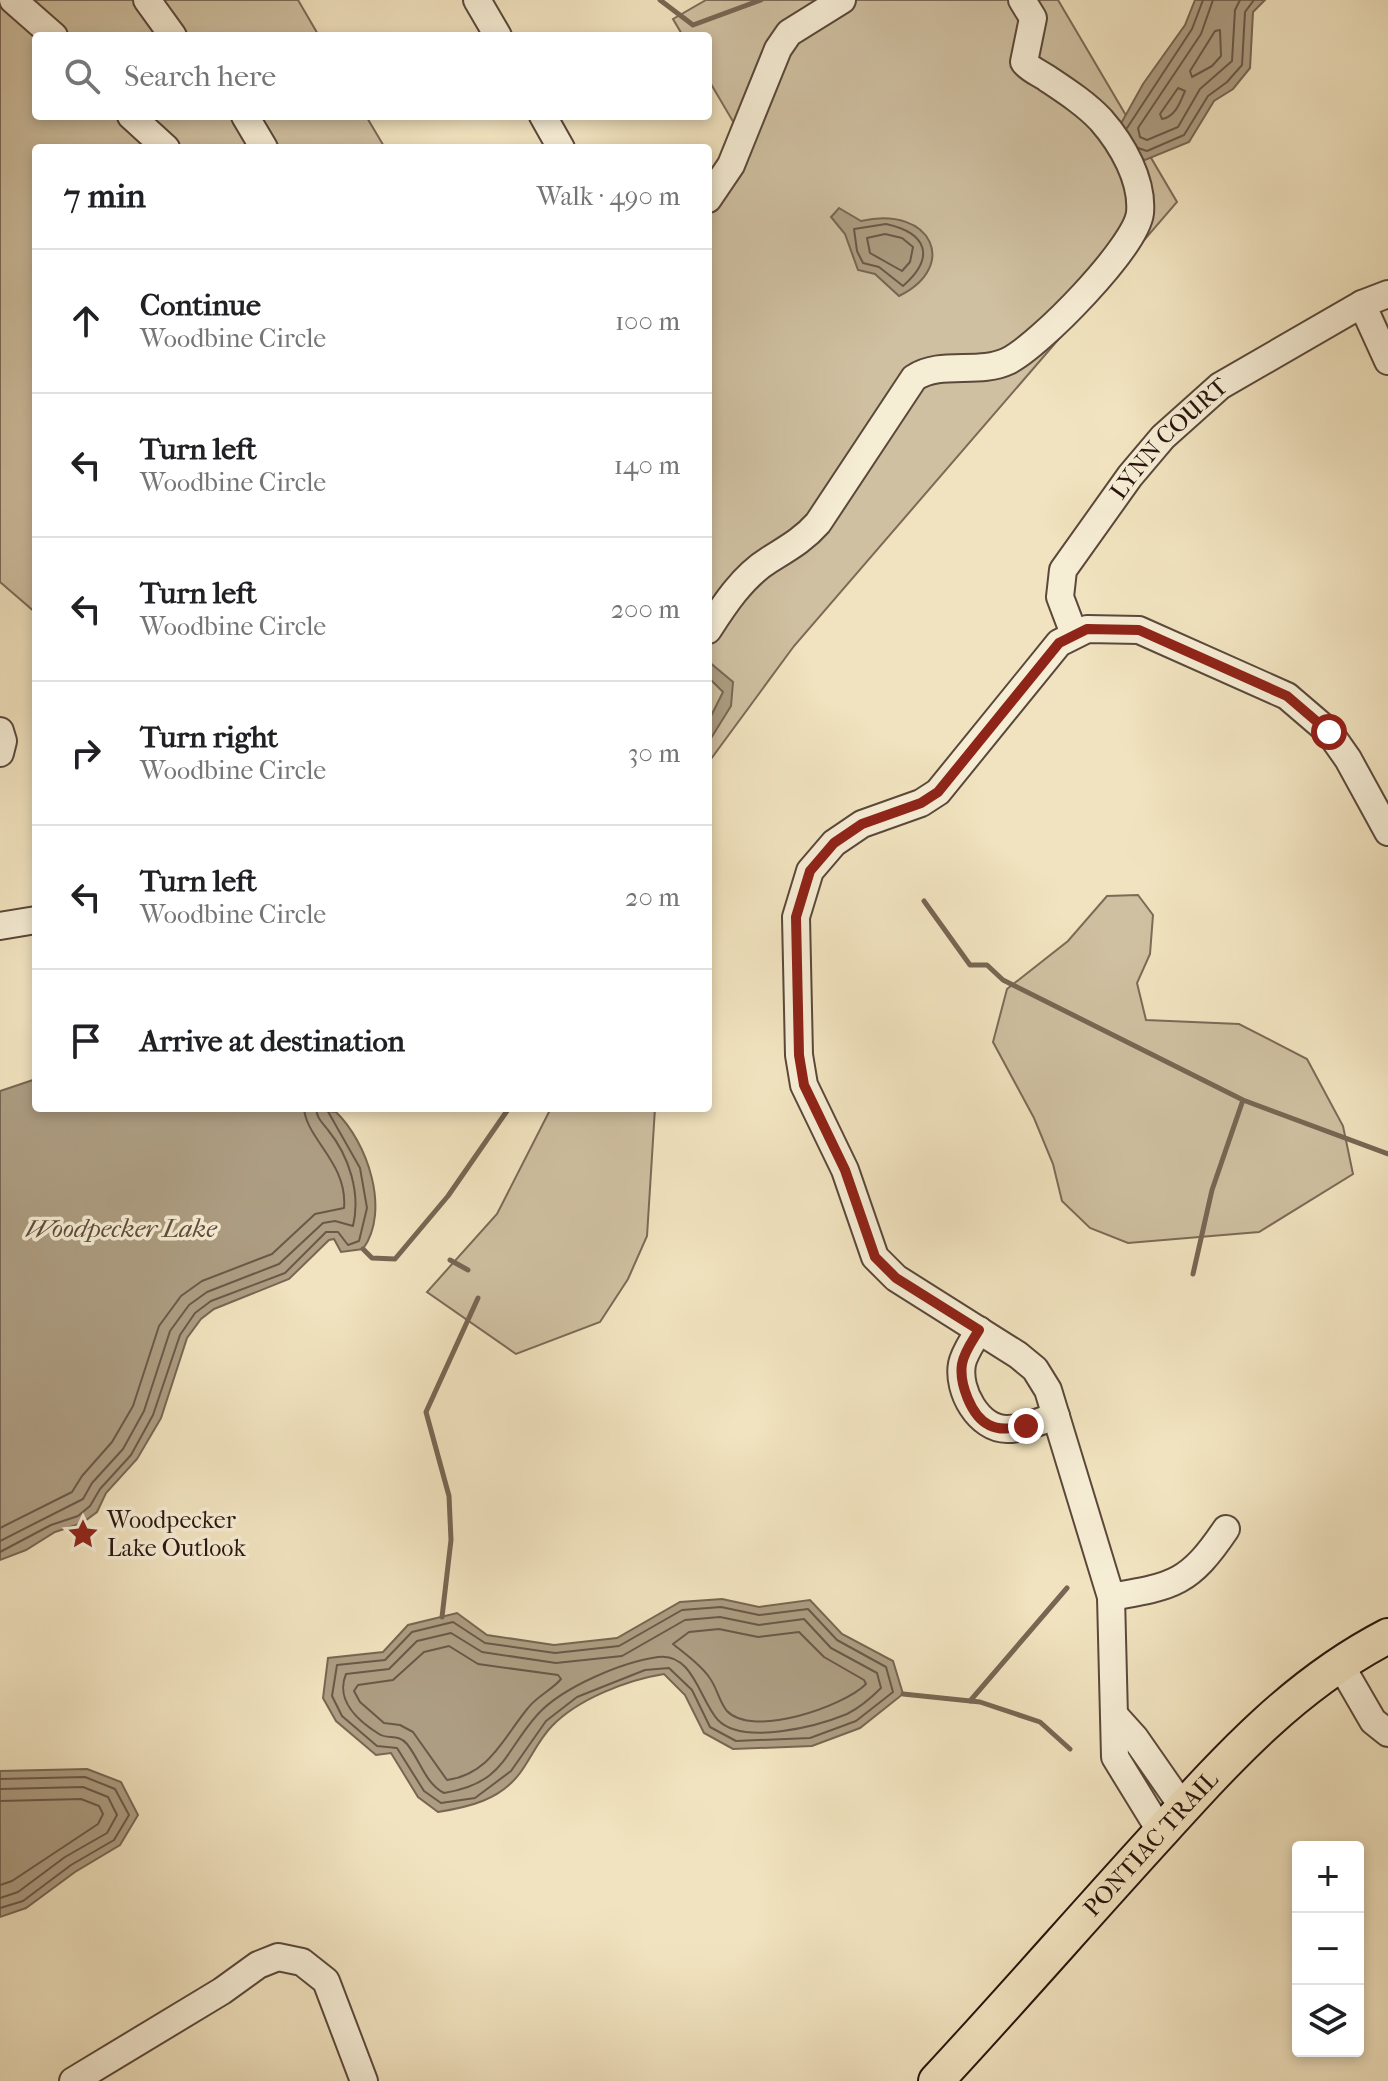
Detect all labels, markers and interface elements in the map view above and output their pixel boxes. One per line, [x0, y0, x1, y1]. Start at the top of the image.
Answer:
search box [32, 32, 712, 120]
icon: search [60, 54, 104, 98]
text: Search here [124, 59, 276, 94]
text: 7 min [64, 176, 146, 216]
text: Walk · 490 m [537, 181, 680, 212]
text: Continue [140, 288, 261, 323]
icon: ahead [64, 299, 108, 343]
text: 100 m [615, 306, 680, 337]
text: Woodbine Circle [140, 323, 326, 354]
street label: LYNN COURT [1104, 372, 1234, 505]
text: Turn left [140, 432, 257, 467]
icon: left [64, 443, 108, 487]
text: 140 m [614, 450, 680, 481]
text: Woodbine Circle [140, 467, 326, 498]
text: Turn left [140, 576, 257, 611]
icon: left [64, 587, 108, 631]
text: 200 m [611, 594, 680, 625]
text: Woodbine Circle [140, 611, 326, 642]
route start [1311, 714, 1347, 750]
text: Turn right [140, 720, 278, 755]
icon: right [64, 731, 108, 775]
text: 30 m [628, 738, 680, 769]
text: Woodbine Circle [140, 755, 326, 786]
text: Turn left [140, 864, 257, 899]
icon: left [64, 875, 108, 919]
text: 20 m [625, 882, 680, 913]
text: Woodbine Circle [140, 899, 326, 930]
icon: arrive [64, 1019, 108, 1063]
text: Arrive at destination [140, 1024, 405, 1059]
water label: Woodpecker Lake [25, 1213, 218, 1244]
route end [1008, 1408, 1044, 1444]
place label: Woodpecker Lake Outlook [106, 1506, 246, 1562]
place icon: Woodpecker Lake Outlook [66, 1517, 100, 1551]
street label: PONTIAC TRAIL [1078, 1765, 1224, 1922]
map controls [1292, 1841, 1364, 2057]
button: + [1292, 1841, 1364, 1913]
button: − [1292, 1913, 1364, 1985]
button: layers [1292, 1985, 1364, 2057]

